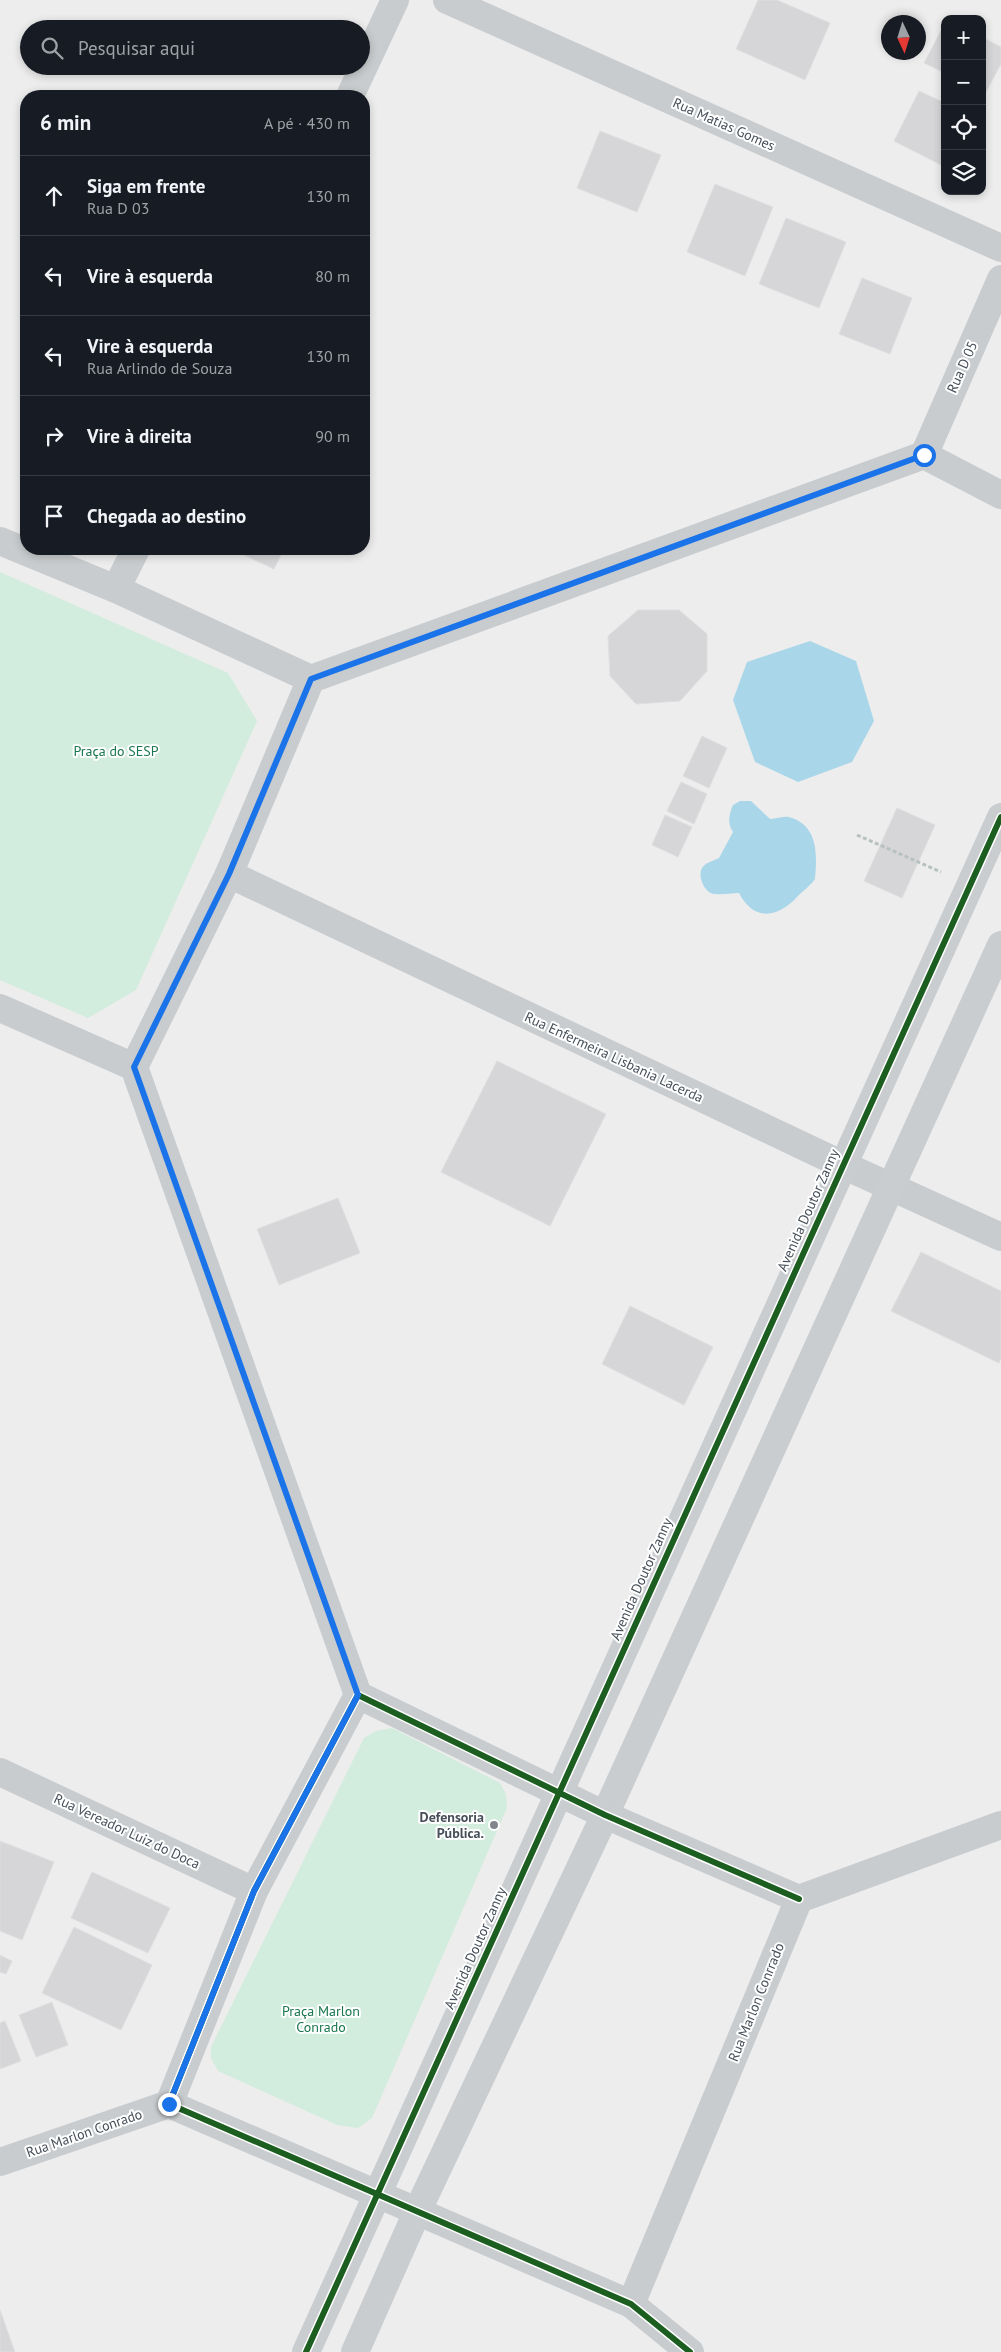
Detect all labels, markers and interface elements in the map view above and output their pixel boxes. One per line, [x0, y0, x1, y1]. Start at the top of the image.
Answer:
north arrow [881, 15, 926, 60]
map controls [941, 15, 986, 195]
button: + [941, 15, 986, 60]
search box [20, 20, 370, 75]
icon: search [38, 34, 66, 62]
text: Pesquisar aqui [78, 36, 195, 60]
button: − [941, 60, 986, 105]
street label: Rua Matias Gomes [670, 93, 778, 155]
button: locate [941, 105, 986, 150]
text: 6 min [40, 109, 91, 136]
text: A pé · 430 m [264, 113, 350, 133]
button: layers [941, 150, 986, 195]
text: Siga em frente [87, 174, 205, 198]
icon: ahead [40, 182, 68, 210]
text: 130 m [307, 186, 350, 206]
text: Rua D 03 [87, 198, 149, 218]
icon: left [40, 262, 68, 290]
text: Vire à esquerda [87, 264, 213, 288]
text: 80 m [315, 266, 350, 286]
text: Vire à esquerda [87, 334, 213, 358]
street label: Rua D 05 [943, 338, 981, 396]
icon: left [40, 342, 68, 370]
text: 130 m [307, 346, 350, 366]
text: Rua Arlindo de Souza [87, 358, 232, 378]
icon: right [40, 422, 68, 450]
text: Vire à direita [87, 424, 192, 448]
text: 90 m [315, 426, 350, 446]
route start [913, 444, 936, 467]
icon: arrive [40, 502, 68, 530]
text: Chegada ao destino [87, 504, 246, 528]
park label: Praça do SESP [73, 742, 159, 760]
street label: Rua Enfermeira Lisbania Lacerda [522, 1008, 706, 1106]
street label: Avenida Doutor Zanny [773, 1146, 843, 1274]
street label: Avenida Doutor Zanny [606, 1515, 676, 1643]
street label: Rua Vereador Luiz do Doca [51, 1789, 203, 1873]
place label: Defensoria Pública. [420, 1808, 484, 1842]
marker: Defensoria Pública. [488, 1819, 500, 1831]
street label: Avenida Doutor Zanny [440, 1884, 510, 2012]
street label: Rua Marlon Conrrado [724, 1940, 788, 2064]
park label: Praça Marlon Conrado [282, 2002, 360, 2036]
route end [158, 2093, 181, 2116]
street label: Rua Marlon Conrado [24, 2105, 144, 2161]

